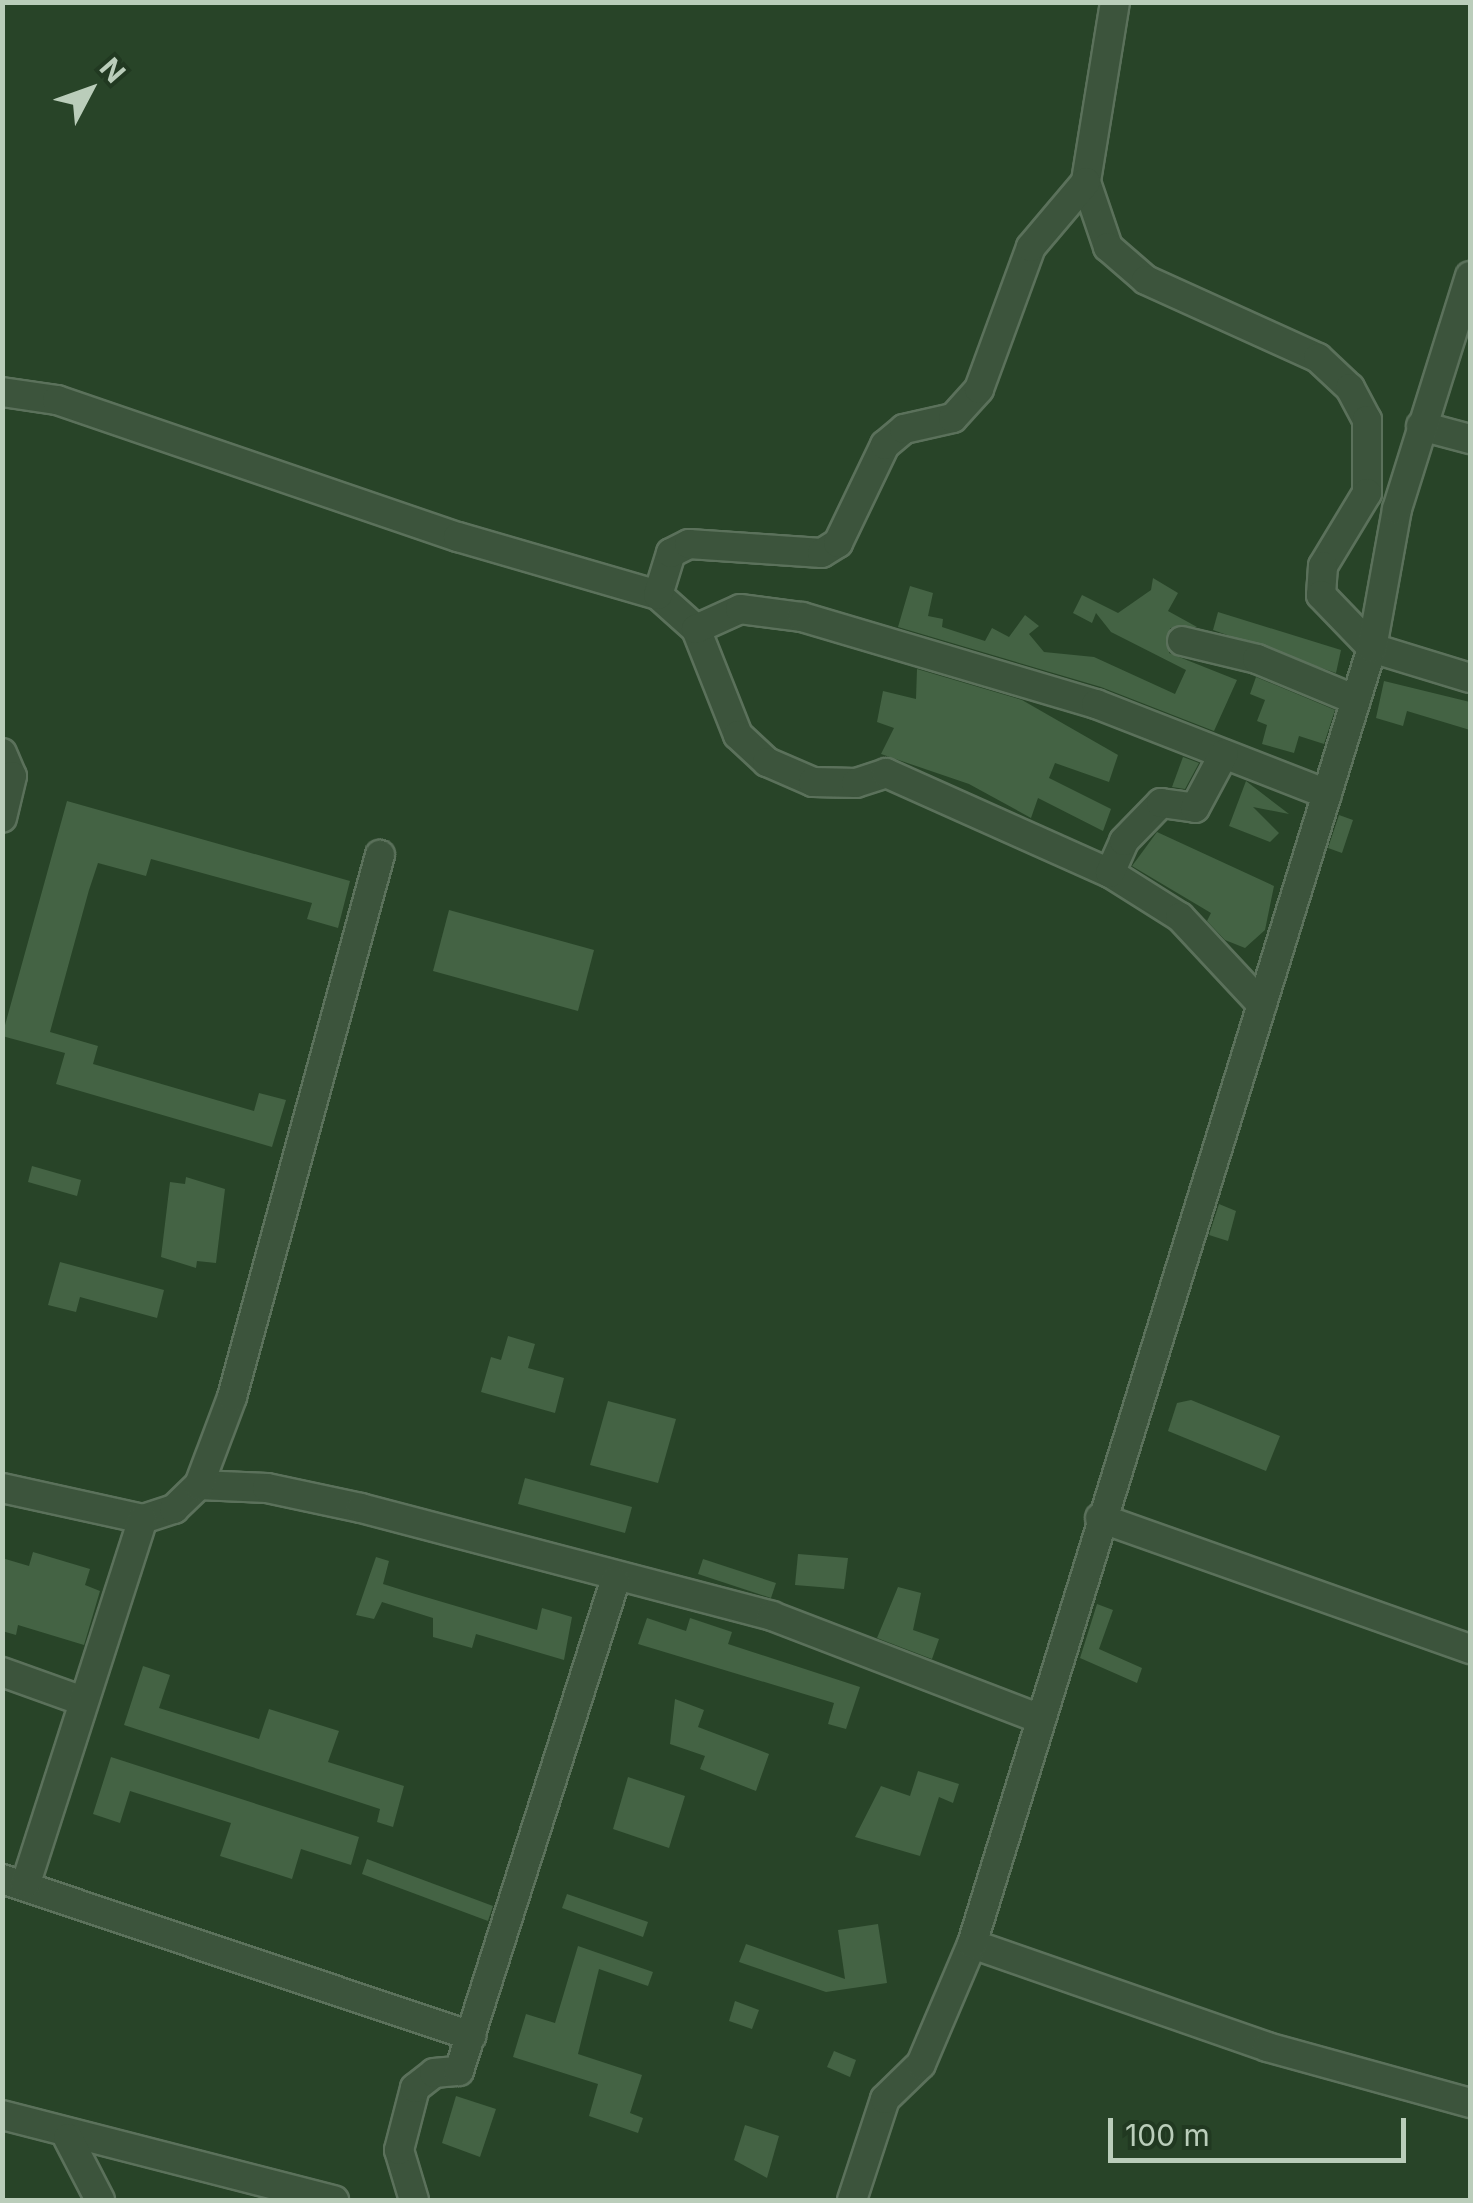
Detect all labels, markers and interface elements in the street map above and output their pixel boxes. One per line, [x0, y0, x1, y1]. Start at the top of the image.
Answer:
north arrow [40, 40, 140, 140]
text: N [93, 51, 132, 90]
scale bar [1113, 2098, 1410, 2160]
text: 100 m [1125, 2117, 1210, 2153]

